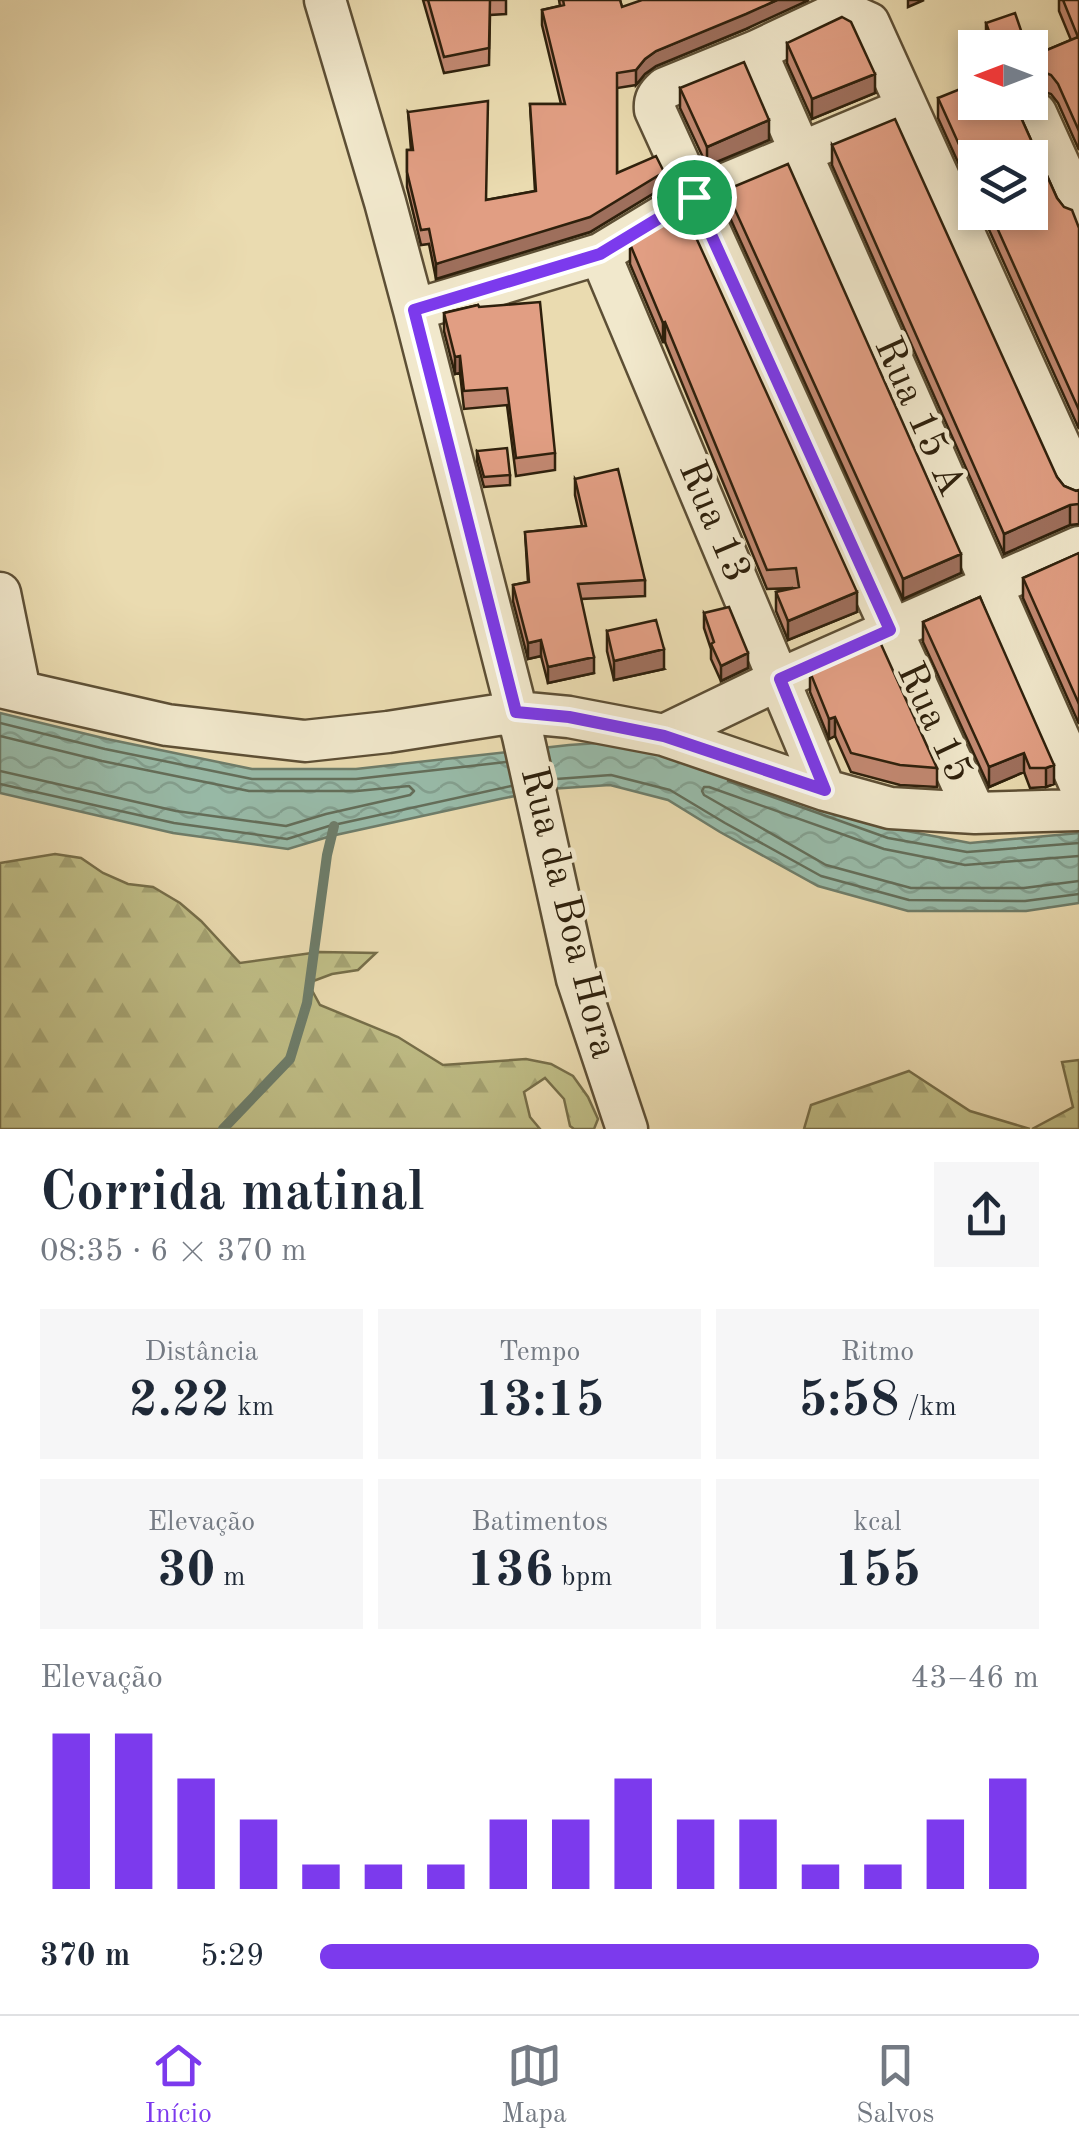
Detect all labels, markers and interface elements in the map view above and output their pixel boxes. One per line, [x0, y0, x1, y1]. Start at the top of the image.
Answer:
north arrow [958, 30, 1048, 120]
map controls [958, 30, 1048, 230]
button: layers [958, 140, 1048, 230]
pin [652, 155, 737, 240]
icon: arrive [667, 170, 722, 225]
street label: Rua 15 A [865, 332, 971, 502]
street label: Rua 13 [670, 456, 756, 588]
street label: Rua 15 [888, 657, 978, 789]
street label: Rua da Boa Hora [511, 763, 623, 1063]
button: share [934, 1162, 1039, 1267]
text: Corrida matinal [40, 1167, 425, 1222]
text: 08:35 · 6 × 370 m [40, 1236, 307, 1268]
text: Distância [145, 1339, 258, 1367]
text: Tempo [499, 1339, 580, 1367]
text: Ritmo [841, 1339, 914, 1367]
text: 2.22 [129, 1377, 230, 1427]
text: 13:15 [475, 1377, 605, 1427]
text: 5:58 [798, 1377, 899, 1427]
text: km [230, 1394, 274, 1422]
text: /km [899, 1394, 957, 1422]
text: Elevação [148, 1509, 255, 1537]
text: Batimentos [471, 1509, 608, 1537]
text: kcal [853, 1509, 902, 1537]
text: 30 [157, 1547, 215, 1597]
text: 136 [467, 1547, 554, 1597]
text: 155 [834, 1547, 921, 1597]
text: m [215, 1564, 246, 1592]
text: bpm [554, 1564, 612, 1592]
text: Elevação [40, 1663, 163, 1695]
text: 43–46 m [911, 1663, 1039, 1695]
text: 370 m [40, 1941, 130, 1973]
text: 5:29 [200, 1941, 265, 1973]
tab: Início [145, 2038, 212, 2133]
tab: Mapa [501, 2038, 567, 2133]
tab: Salvos [856, 2038, 934, 2133]

